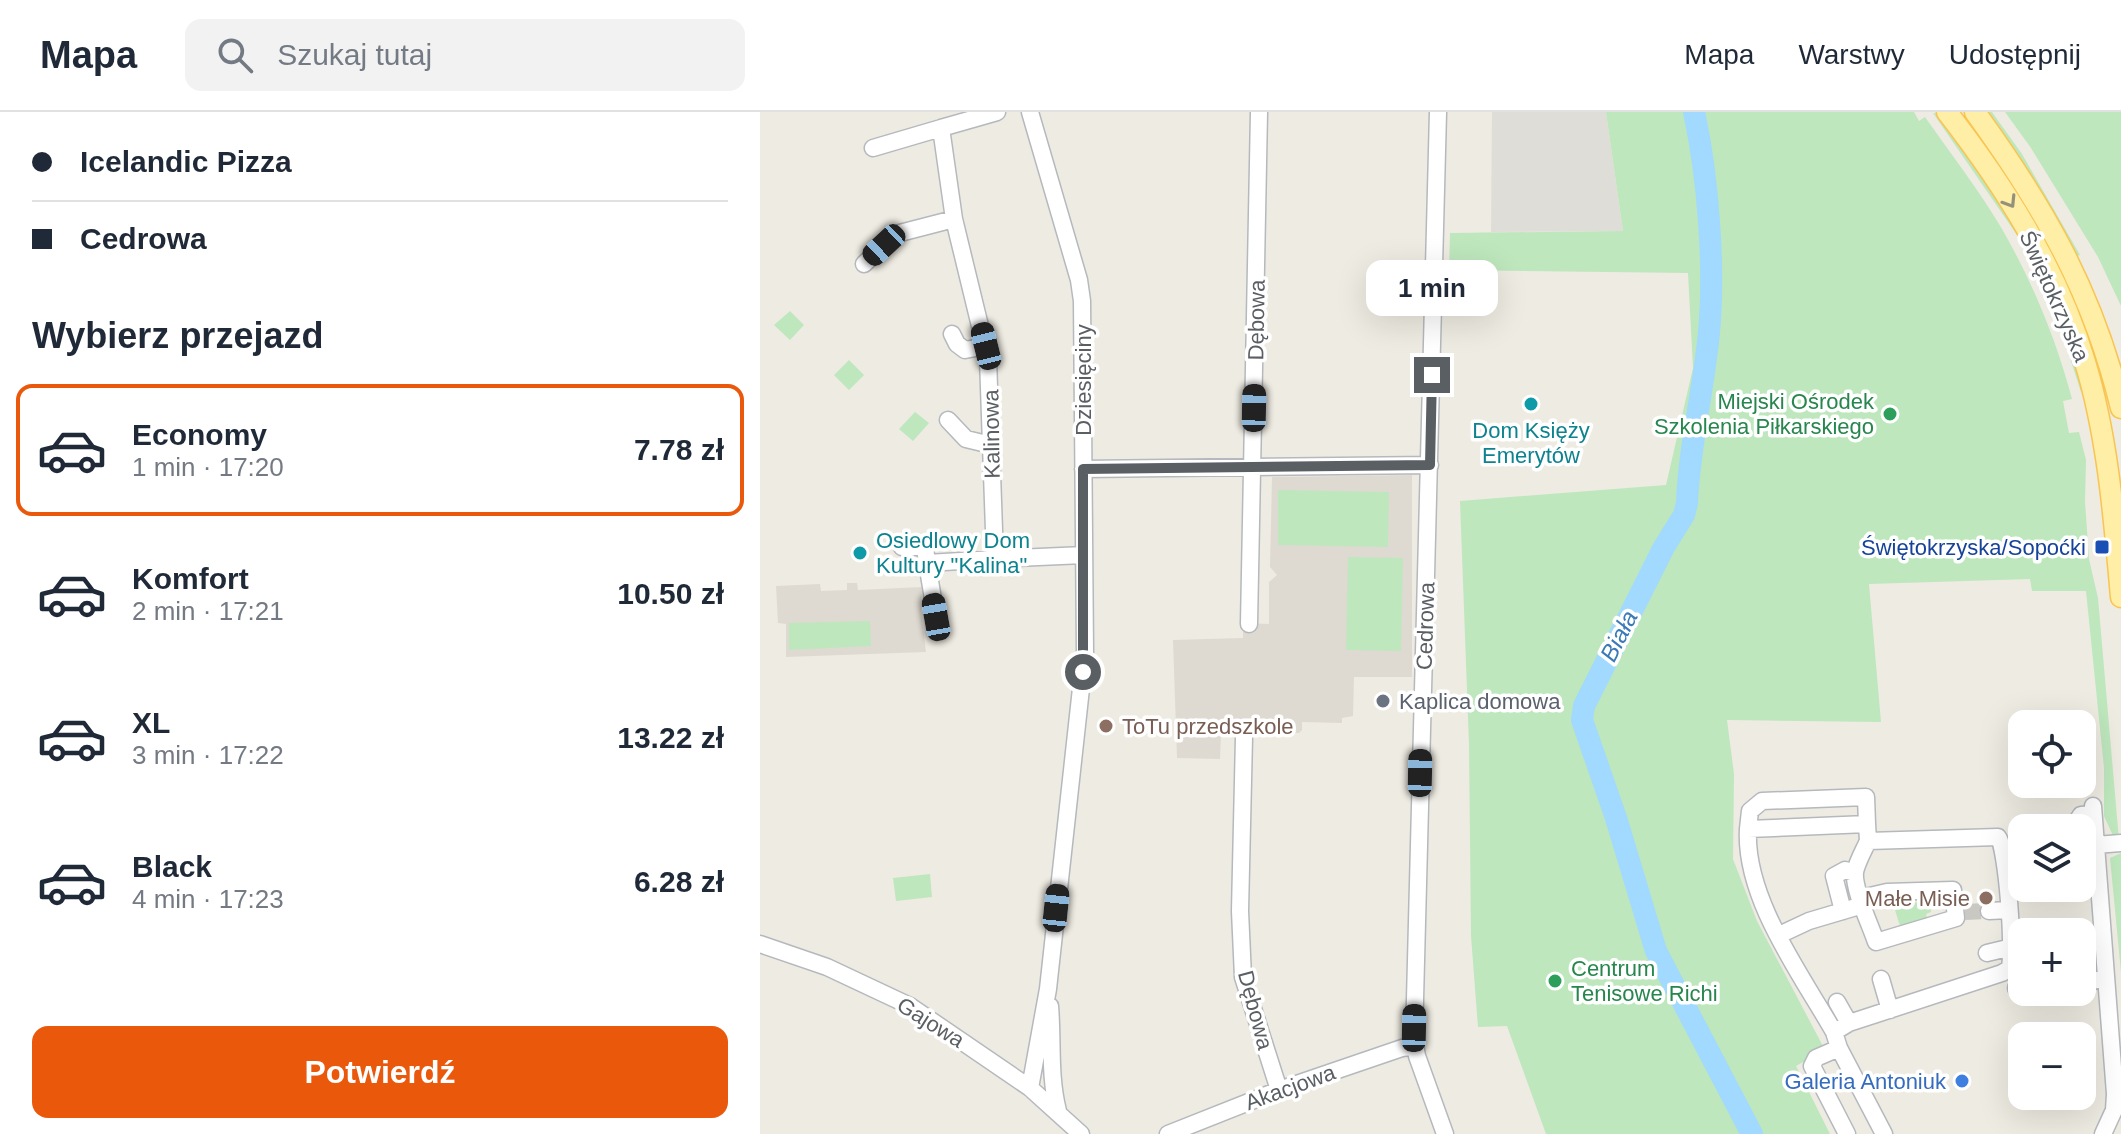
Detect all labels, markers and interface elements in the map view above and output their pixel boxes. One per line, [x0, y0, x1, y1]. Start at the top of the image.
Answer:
search box [185, 19, 745, 91]
icon: search [213, 33, 257, 77]
text: Mapa [40, 34, 137, 76]
text: Szukaj tutaj [277, 38, 432, 71]
text: Mapa [1684, 39, 1754, 70]
text: Warstwy [1798, 39, 1905, 70]
text: Udostępnij [1949, 39, 2081, 70]
text: Icelandic Pizza [80, 145, 292, 178]
one-way arrow [2000, 193, 2016, 208]
car [858, 220, 910, 270]
text: Cedrowa [80, 222, 207, 255]
street label: Świętokrzyska [2015, 227, 2095, 366]
callout: 1 min [1366, 259, 1498, 315]
text: 1 min [1398, 273, 1466, 303]
street label: Dębowa [1243, 279, 1270, 361]
text: Wybierz przejazd [32, 315, 323, 356]
car [969, 320, 1003, 372]
street label: Dziesięciny [1071, 324, 1096, 436]
route end [1414, 357, 1450, 393]
car [1242, 384, 1266, 432]
street label: Kalinowa [978, 388, 1005, 479]
place label: Miejski Ośrodek Szkolenia Piłkarskiego [1654, 389, 1875, 439]
marker: Dom Księży Emerytów [1522, 395, 1540, 413]
marker: Miejski Ośrodek Szkolenia Piłkarskiego [1881, 405, 1899, 423]
icon: car [36, 414, 108, 486]
text: Economy [132, 418, 267, 451]
place label: Dom Księży Emerytów [1472, 418, 1590, 468]
text: 7.78 zł [634, 433, 724, 466]
text: 1 min · 17:20 [132, 452, 284, 482]
place label: Osiedlowy Dom Kultury "Kalina" [876, 528, 1030, 578]
place label: Świętokrzyska/Sopoćki [1861, 535, 2086, 560]
marker: Świętokrzyska/Sopoćki [2093, 538, 2111, 556]
marker: Osiedlowy Dom Kultury "Kalina" [851, 544, 869, 562]
icon: car [36, 558, 108, 630]
text: Komfort [132, 562, 249, 595]
text: 10.50 zł [617, 577, 724, 610]
street label: Cedrowa [1411, 581, 1440, 670]
car [920, 591, 952, 643]
text: 2 min · 17:21 [132, 596, 284, 626]
water label: Biała [1594, 606, 1643, 666]
route start [1065, 654, 1101, 690]
place label: Kaplica domowa [1399, 689, 1561, 714]
marker: Kaplica domowa [1374, 692, 1392, 710]
icon: car [36, 702, 108, 774]
text: XL [132, 706, 170, 739]
map controls [2008, 710, 2096, 1110]
button: locate [2008, 710, 2096, 798]
place label: ToTu przedszkole [1122, 714, 1294, 739]
marker: ToTu przedszkole [1097, 717, 1115, 735]
text: 13.22 zł [617, 721, 724, 754]
text: 3 min · 17:22 [132, 740, 284, 770]
car [1408, 749, 1432, 797]
button: layers [2008, 814, 2096, 902]
icon: car [36, 846, 108, 918]
text: Black [132, 850, 212, 883]
text: 6.28 zł [634, 865, 724, 898]
car [1042, 883, 1070, 933]
text: 4 min · 17:23 [132, 884, 284, 914]
place label: Małe Misie [1865, 886, 1970, 911]
marker: Małe Misie [1977, 889, 1995, 907]
button: + [2008, 918, 2096, 1006]
place label: Centrum Tenisowe Richi [1571, 956, 1718, 1006]
street label: Dębowa [1233, 968, 1278, 1053]
marker: Centrum Tenisowe Richi [1546, 972, 1564, 990]
street label: Gajowa [892, 992, 970, 1053]
car [1402, 1004, 1426, 1052]
button: − [2008, 1022, 2096, 1110]
button: Potwierdź [32, 1026, 728, 1118]
street label: Akacjowa [1242, 1059, 1339, 1115]
place label: Galeria Antoniuk [1785, 1069, 1947, 1094]
marker: Galeria Antoniuk [1953, 1072, 1971, 1090]

